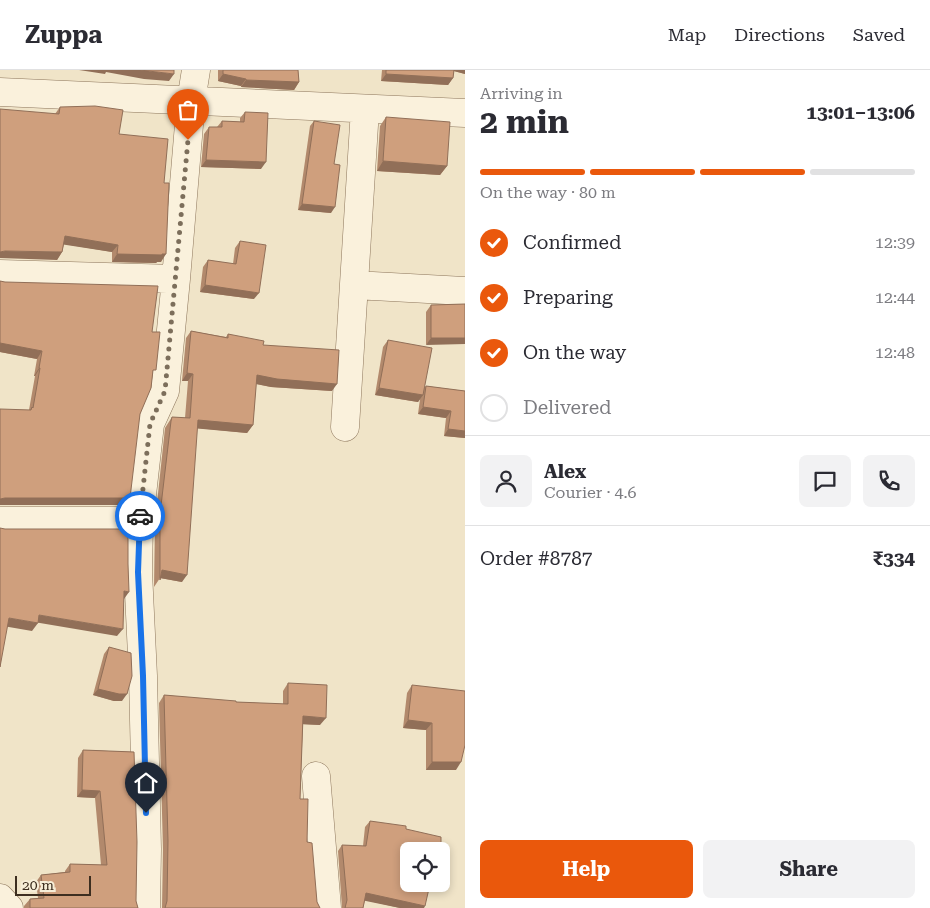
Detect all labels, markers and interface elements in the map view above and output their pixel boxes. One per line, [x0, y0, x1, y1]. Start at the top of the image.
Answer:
text: Zuppa [25, 21, 102, 49]
text: Map [668, 24, 706, 45]
text: Directions [734, 24, 825, 45]
text: Saved [853, 24, 905, 45]
text: Arriving in [480, 84, 563, 103]
pin [167, 89, 209, 140]
icon: bag [174, 96, 202, 124]
text: 13:01–13:06 [806, 101, 915, 124]
text: 2 min [480, 103, 569, 141]
text: On the way · 80 m [480, 183, 616, 202]
icon: check [480, 229, 508, 257]
text: Confirmed [523, 231, 621, 254]
text: 12:39 [875, 233, 915, 252]
icon: check [480, 284, 508, 312]
text: Preparing [523, 286, 613, 309]
text: 12:44 [875, 288, 915, 307]
icon: check [480, 339, 508, 367]
text: On the way [523, 341, 626, 364]
text: 12:48 [875, 343, 915, 362]
text: Delivered [523, 396, 611, 419]
button: person [480, 455, 532, 507]
button: chat [799, 455, 851, 507]
button: phone [863, 455, 915, 507]
text: Alex [544, 460, 586, 483]
text: Courier · 4.6 [544, 483, 637, 502]
courier [115, 491, 165, 541]
icon: car [126, 502, 154, 530]
text: Order #8787 [480, 547, 592, 570]
text: ₹334 [872, 547, 915, 570]
pin [125, 762, 167, 813]
icon: home [132, 769, 160, 797]
button: Help [480, 840, 693, 898]
button: Share [703, 840, 915, 898]
map controls [400, 842, 450, 892]
button: locate [400, 842, 450, 892]
scale bar [15, 873, 91, 896]
text: 20 m [22, 877, 54, 893]

